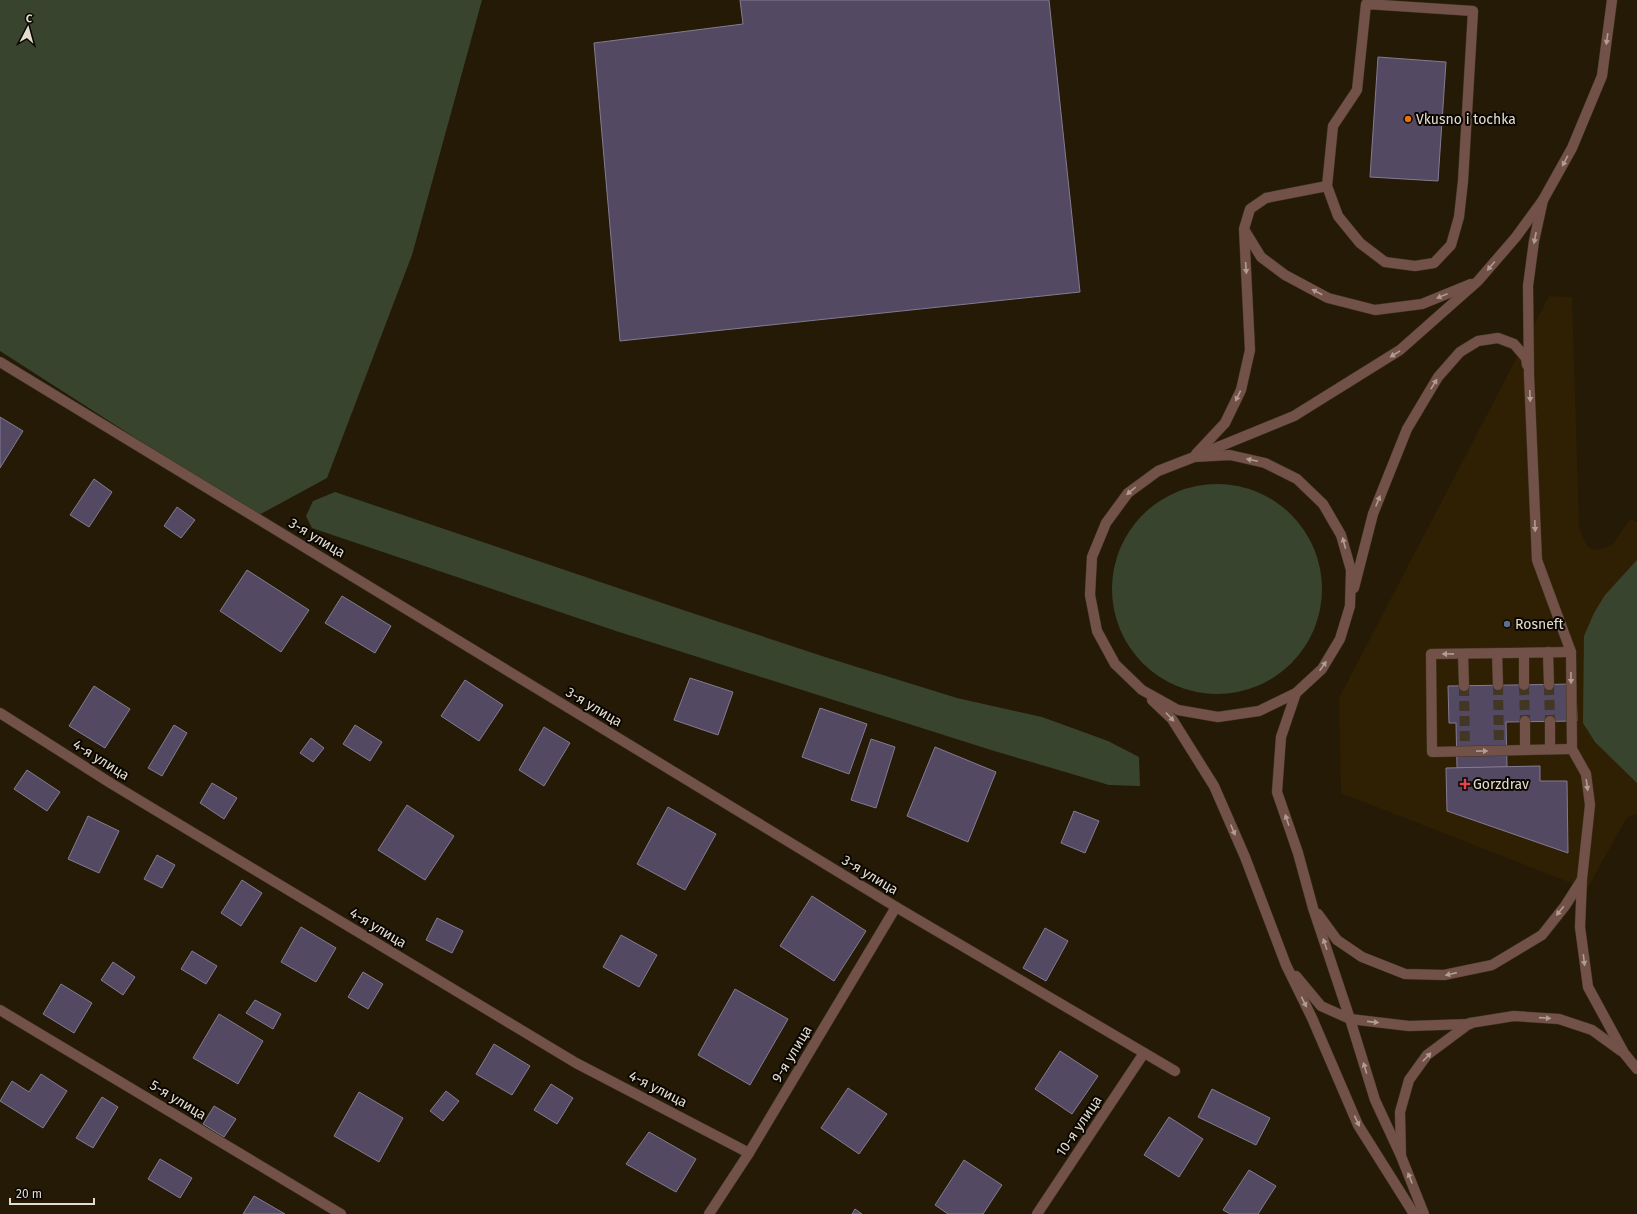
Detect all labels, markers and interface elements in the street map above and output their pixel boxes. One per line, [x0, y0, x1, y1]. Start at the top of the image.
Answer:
north arrow [8, 8, 48, 48]
text: С [25, 12, 33, 25]
one-way arrow [1604, 33, 1610, 45]
place label: Vkusno i tochka [1416, 111, 1516, 128]
marker: Vkusno i tochka [1403, 114, 1413, 124]
one-way arrow [1562, 155, 1568, 166]
one-way arrow [1532, 232, 1538, 245]
one-way arrow [1486, 261, 1495, 272]
one-way arrow [1243, 262, 1250, 274]
one-way arrow [1311, 289, 1323, 295]
one-way arrow [1436, 293, 1447, 299]
one-way arrow [1389, 350, 1400, 357]
one-way arrow [1431, 378, 1438, 390]
one-way arrow [1235, 390, 1241, 402]
one-way arrow [1527, 390, 1533, 403]
one-way arrow [1245, 456, 1258, 462]
one-way arrow [1126, 486, 1137, 495]
one-way arrow [1375, 495, 1381, 506]
street label: 3-я улица [286, 515, 348, 561]
one-way arrow [1532, 520, 1539, 532]
one-way arrow [1340, 537, 1346, 549]
place label: Rosneft [1515, 616, 1564, 633]
marker: Rosneft [1502, 619, 1512, 629]
one-way arrow [1441, 651, 1454, 657]
one-way arrow [1319, 660, 1327, 671]
one-way arrow [1568, 672, 1574, 685]
street label: 3-я улица [563, 684, 625, 730]
one-way arrow [1165, 712, 1174, 723]
street label: 4-я улица [70, 736, 132, 784]
one-way arrow [1476, 748, 1489, 754]
place label: Gorzdrav [1473, 776, 1529, 793]
marker: Gorzdrav [1460, 779, 1470, 789]
one-way arrow [1584, 779, 1590, 791]
one-way arrow [1284, 814, 1290, 826]
one-way arrow [1230, 824, 1237, 836]
street label: 3-я улица [839, 852, 901, 898]
street label: 4-я улица [346, 904, 410, 952]
one-way arrow [1556, 906, 1565, 917]
one-way arrow [1322, 938, 1328, 950]
one-way arrow [1581, 954, 1588, 966]
one-way arrow [1445, 971, 1457, 977]
one-way arrow [1301, 996, 1307, 1008]
one-way arrow [1539, 1015, 1551, 1022]
one-way arrow [1367, 1019, 1379, 1025]
street label: 9-я улица [768, 1023, 816, 1085]
one-way arrow [1422, 1052, 1432, 1062]
one-way arrow [1362, 1062, 1368, 1074]
street label: 4-я улица [626, 1067, 690, 1111]
street label: 5-я улица [147, 1077, 209, 1123]
street label: 10-я улица [1052, 1092, 1106, 1160]
one-way arrow [1354, 1115, 1360, 1126]
one-way arrow [1407, 1171, 1413, 1183]
scale bar [10, 1180, 94, 1206]
text: 20 m [16, 1187, 42, 1201]

